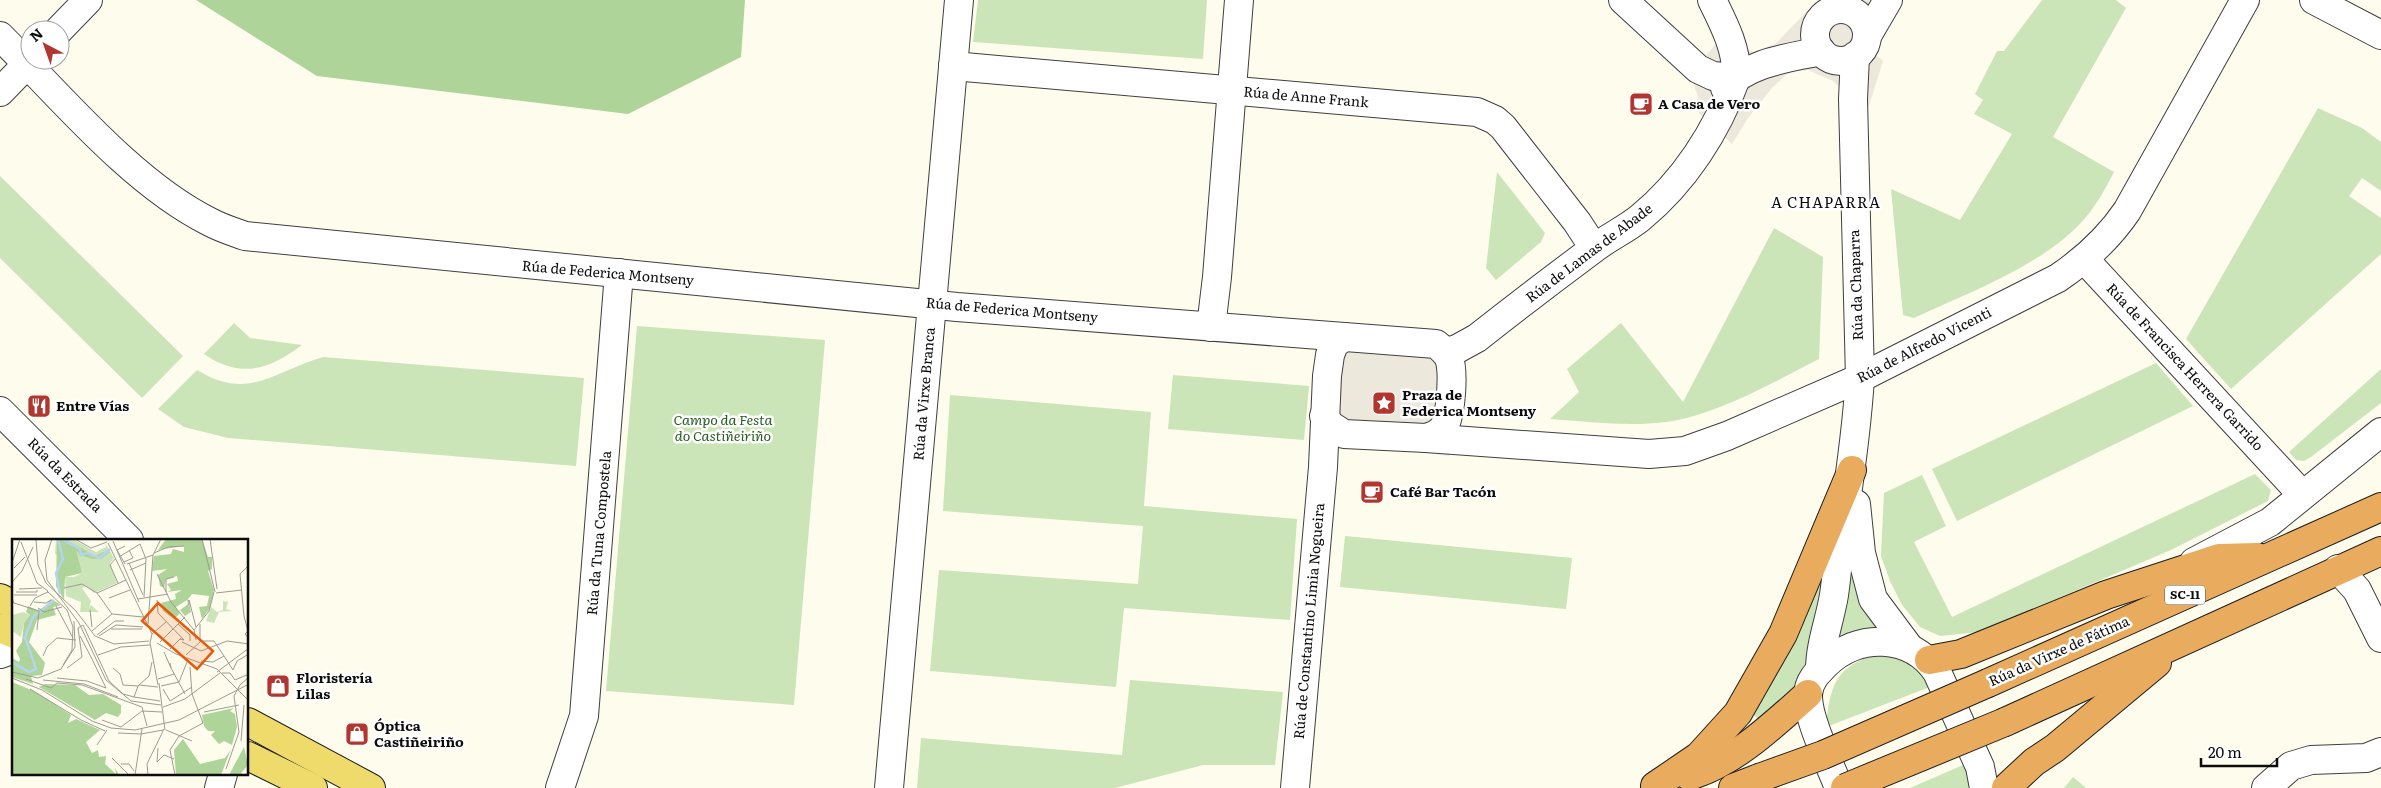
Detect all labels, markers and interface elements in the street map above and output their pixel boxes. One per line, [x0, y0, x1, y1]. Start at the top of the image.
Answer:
north arrow [20, 20, 70, 70]
text: N [25, 23, 47, 46]
street label: Rúa de Anne Frank [1243, 81, 1370, 111]
cafe icon: A Casa de Vero [1628, 91, 1654, 117]
place label: A Casa de Vero [1658, 93, 1760, 113]
district label: A CHAPARRA [1771, 190, 1881, 213]
street label: Rúa de Lamas de Abade [1521, 198, 1656, 306]
street label: Rúa da Chaparra [1843, 229, 1867, 341]
street label: Rúa de Federica Montseny [521, 255, 696, 290]
street label: Rúa de Francisca Herrera Garrido [2103, 278, 2269, 454]
street label: Rúa de Federica Montseny [925, 292, 1100, 327]
street label: Rúa de Alfredo Vicenti [1853, 301, 1995, 387]
street label: Rúa da Virxe Branca [907, 326, 939, 461]
place label: Praza de Federica Montseny [1402, 384, 1537, 420]
place icon: Praza de Federica Montseny [1371, 390, 1397, 416]
restaurant icon: Entre Vías [26, 393, 52, 419]
place label: Entre Vías [56, 395, 129, 415]
park label: Campo da Festa do Castiñeiriño [673, 409, 773, 445]
street label: Rúa da Estrada [24, 432, 108, 516]
street label: Rúa da Tuna Compostela [581, 449, 615, 616]
cafe icon: Café Bar Tacón [1359, 479, 1385, 505]
place label: Café Bar Tacón [1390, 481, 1496, 501]
street label: Rúa de Constantino Limia Nogueira [1288, 502, 1328, 740]
inset map [12, 539, 249, 776]
road number: SC-11 [2165, 586, 2205, 604]
street label: Rúa da Virxe de Fátima [1985, 610, 2132, 690]
place label: Floristería Lilas [296, 667, 373, 703]
shop icon: Floristería Lilas [265, 673, 291, 699]
place label: Óptica Castiñeiriño [374, 715, 464, 751]
shop icon: Óptica Castiñeiriño [344, 721, 370, 747]
scale bar [2201, 736, 2277, 768]
text: 20 m [2208, 740, 2242, 763]

